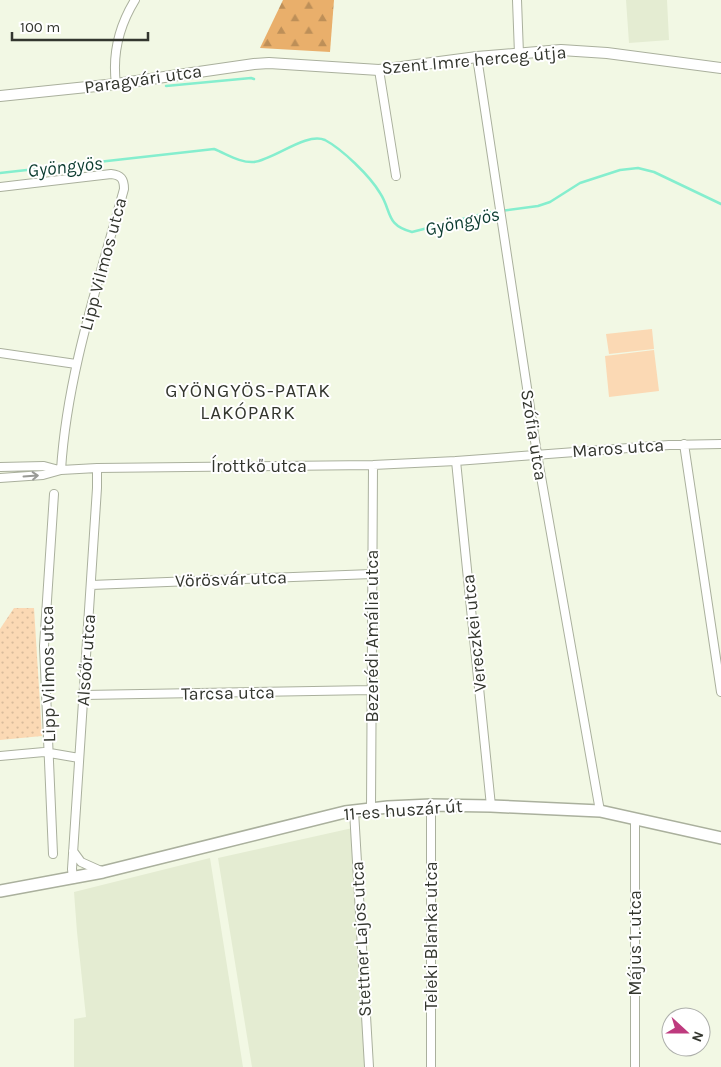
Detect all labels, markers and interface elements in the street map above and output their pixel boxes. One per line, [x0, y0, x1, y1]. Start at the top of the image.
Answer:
scale bar [12, 10, 149, 42]
text: 100 m [20, 18, 60, 36]
street label: Szent Imre herceg útja [381, 41, 567, 79]
street label: Paragvári utca [83, 60, 203, 98]
water label: Gyöngyös [26, 152, 104, 182]
street label: Lipp Vilmos utca [75, 195, 131, 333]
water label: Gyöngyös [423, 203, 501, 241]
district label: GYÖNGYÖS-PATAK LAKÓPARK [165, 380, 331, 424]
street label: Szófia utca [516, 388, 552, 482]
street label: Maros utca [571, 434, 665, 462]
street label: Írottkő utca [211, 454, 307, 477]
one-way arrow [23, 471, 39, 481]
street label: Bezerédi Amália utca [361, 550, 383, 722]
street label: Vörösvár utca [175, 566, 287, 592]
street label: Vereczkei utca [457, 573, 491, 693]
street label: Lipp Vilmos utca [36, 605, 60, 743]
street label: Alsóőr utca [72, 613, 100, 707]
street label: Tarcsa utca [181, 681, 275, 705]
street label: 11-es huszár út [343, 795, 463, 825]
street label: Stettner Lajos utca [346, 861, 376, 1017]
street label: Teleki Blanka utca [420, 861, 442, 1011]
street label: Május 1. utca [624, 890, 646, 996]
north arrow [661, 1007, 711, 1057]
text: N [688, 1029, 707, 1044]

